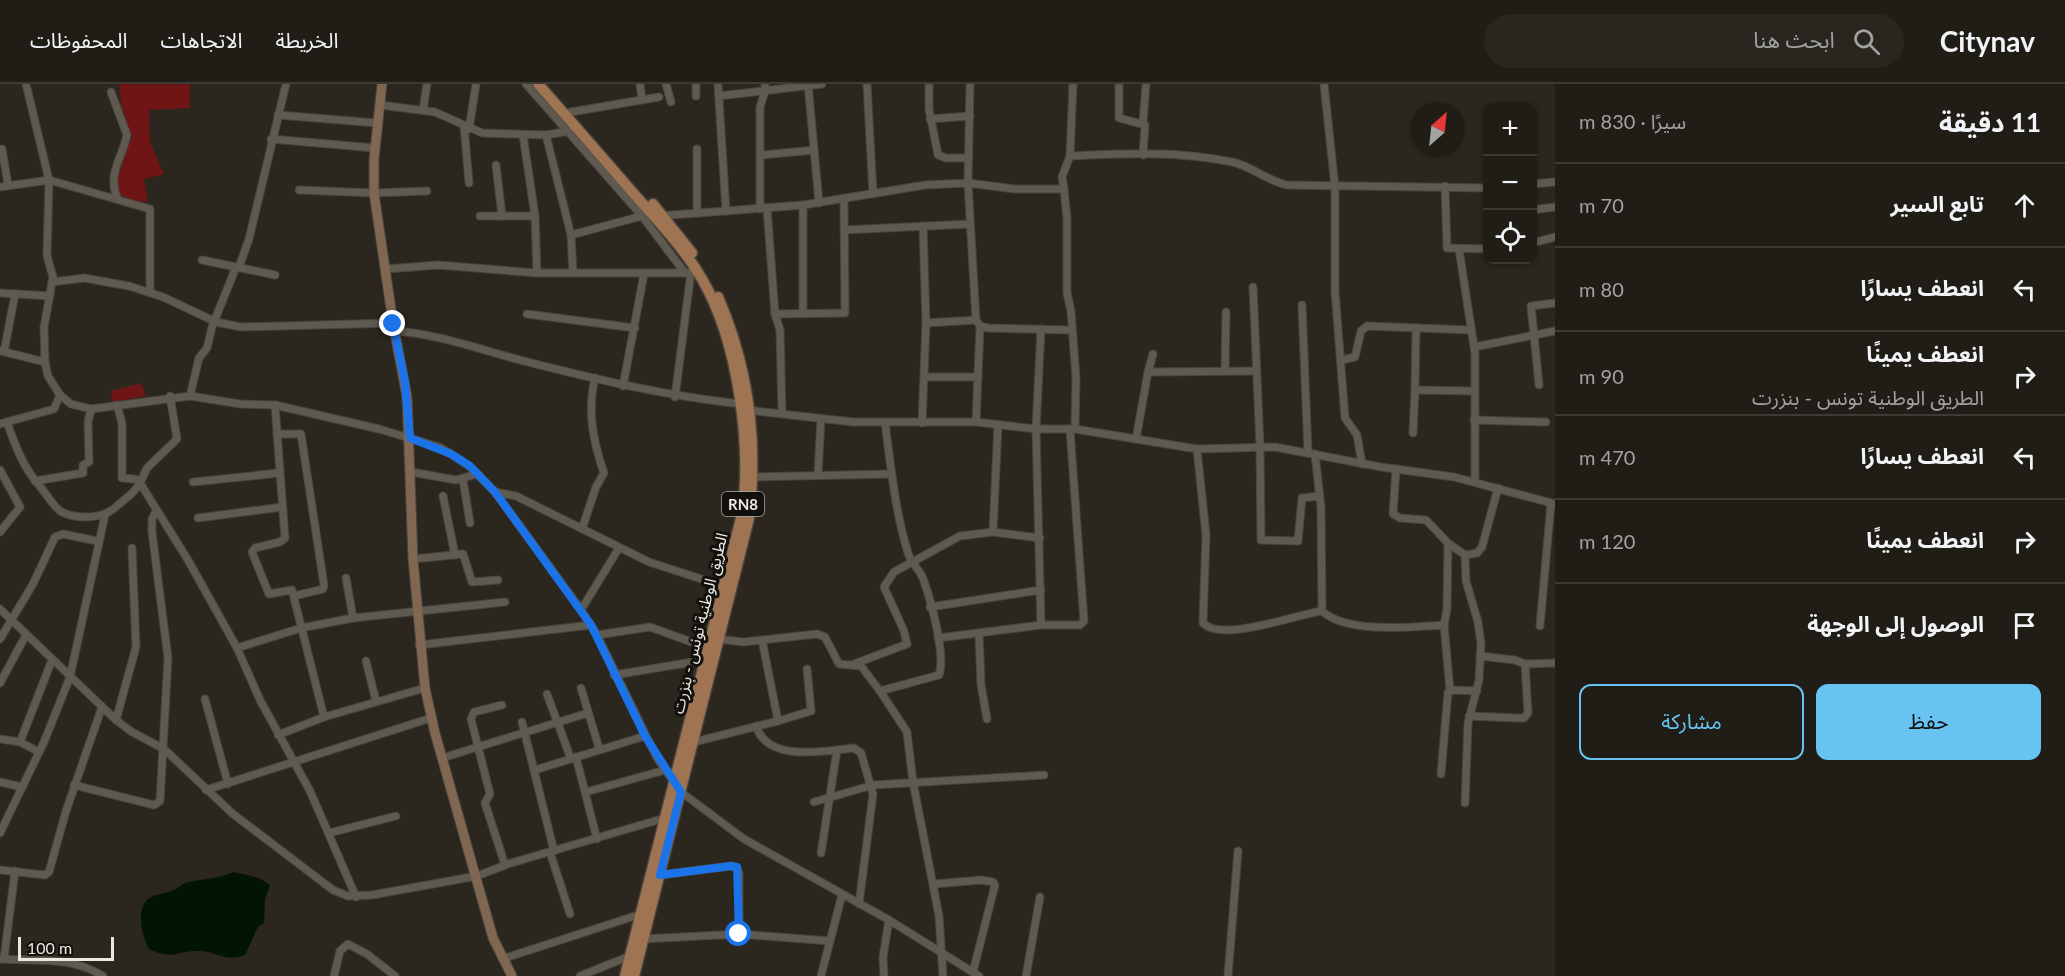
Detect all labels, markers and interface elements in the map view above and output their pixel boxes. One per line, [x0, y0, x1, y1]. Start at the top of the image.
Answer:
search box [1484, 14, 1904, 68]
text: Citynav [1940, 24, 2035, 58]
icon: search [1850, 25, 1883, 58]
text: ابحث هنا [1753, 26, 1835, 53]
text: المحفوظات [30, 27, 127, 52]
text: الاتجاهات [160, 27, 242, 52]
text: الخريطة [275, 27, 338, 52]
north arrow [1411, 102, 1465, 156]
map controls [1483, 102, 1537, 264]
button: + [1483, 102, 1537, 156]
text: 11 دقيقة [1939, 106, 2041, 138]
text: سيرًا · 830 m [1579, 109, 1686, 133]
button: − [1483, 156, 1537, 210]
icon: ahead [2008, 189, 2041, 222]
text: تابع السير [1890, 190, 1984, 217]
text: 70 m [1579, 193, 1624, 217]
button: locate [1483, 210, 1537, 264]
icon: left [2008, 273, 2041, 306]
text: انعطف يسارًا [1860, 274, 1984, 301]
text: 80 m [1579, 277, 1624, 301]
route end [379, 310, 405, 336]
text: انعطف يمينًا [1866, 340, 1984, 367]
icon: right [2008, 360, 2041, 393]
text: 90 m [1579, 364, 1624, 388]
text: الطريق الوطنية تونس - بنزرت [1752, 385, 1984, 409]
icon: left [2008, 441, 2041, 474]
text: انعطف يسارًا [1860, 442, 1984, 469]
text: 470 m [1579, 445, 1635, 469]
road number: RN8 [722, 492, 764, 516]
icon: right [2008, 525, 2041, 558]
text: انعطف يمينًا [1866, 526, 1984, 553]
text: 120 m [1579, 529, 1635, 553]
street label: الطريق الوطنية تونس - بنزرت [667, 531, 733, 716]
icon: arrive [2008, 609, 2041, 642]
text: الوصول إلى الوجهة [1807, 610, 1984, 637]
button: مشاركة [1579, 684, 1804, 760]
button: حفظ [1816, 684, 2041, 760]
route start [725, 920, 751, 946]
scale bar [18, 934, 114, 962]
text: 100 m [27, 938, 72, 957]

